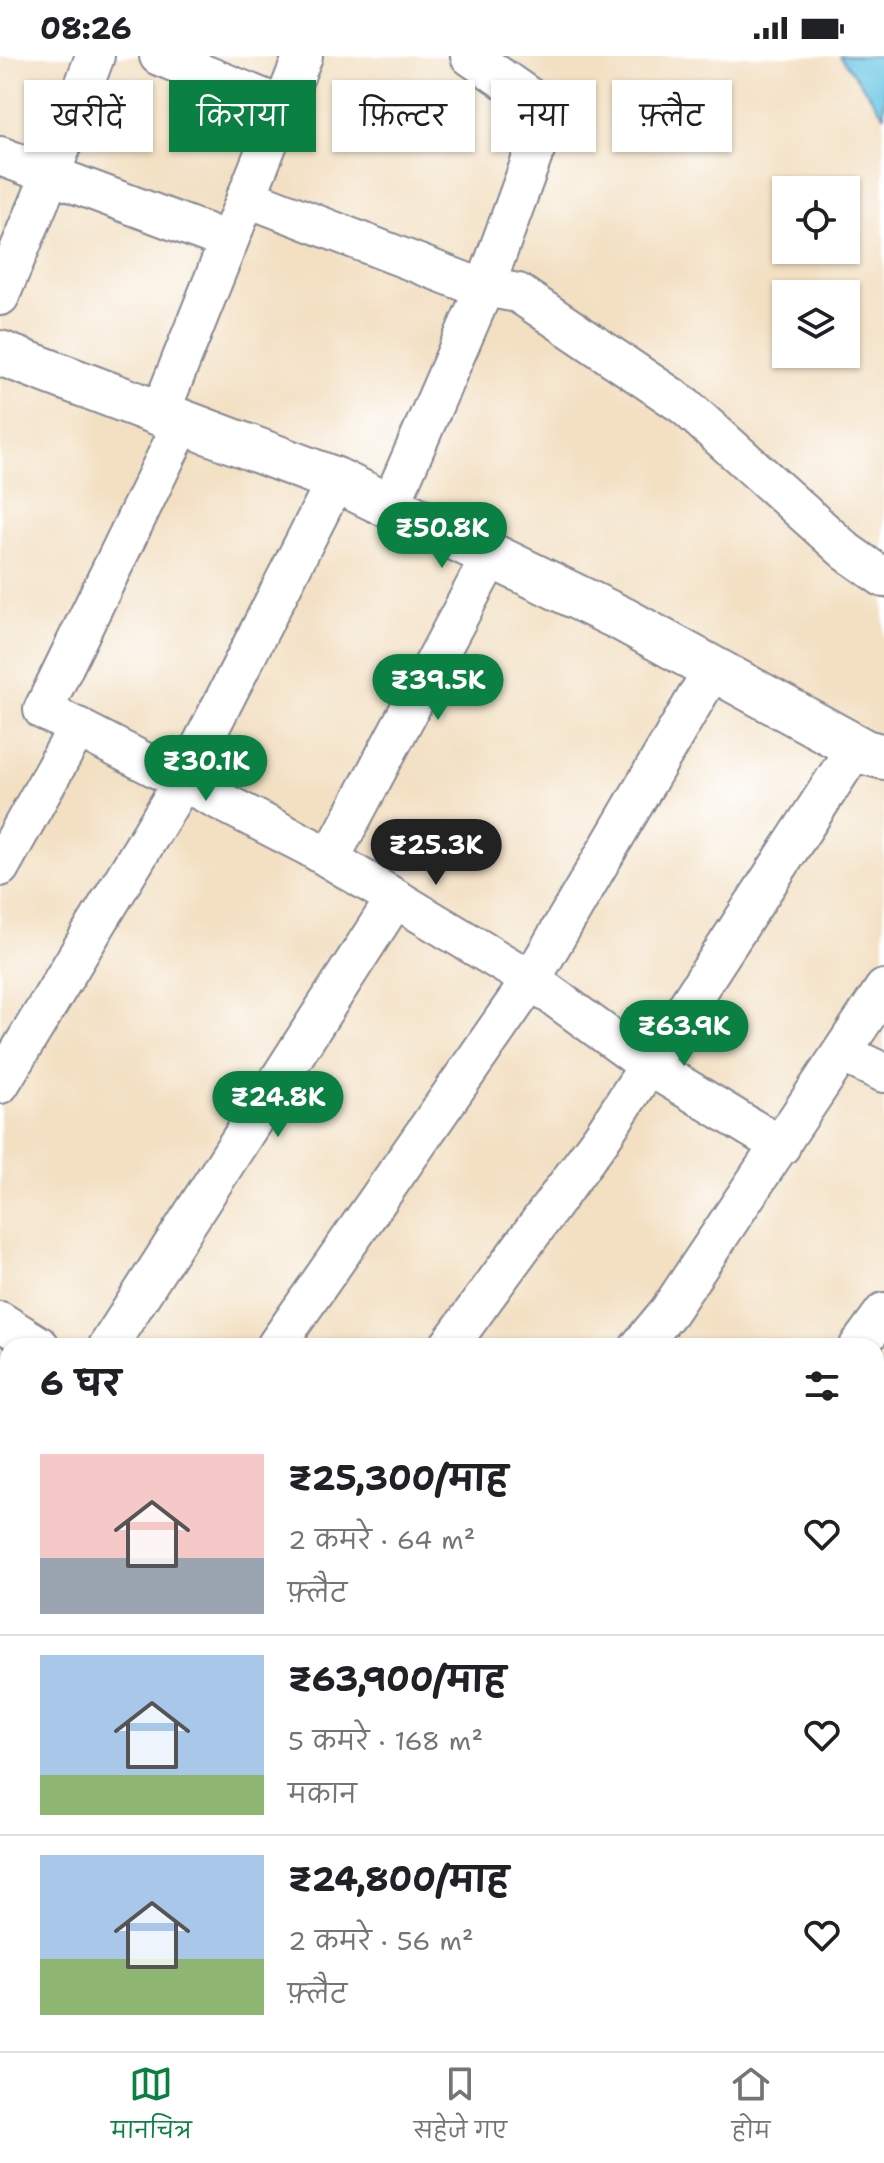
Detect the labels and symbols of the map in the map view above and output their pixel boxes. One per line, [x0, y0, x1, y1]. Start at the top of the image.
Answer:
pin: ₹50.8K [377, 502, 507, 570]
pin: ₹39.5K [373, 654, 503, 722]
pin: ₹30.1K [141, 735, 271, 803]
pin: ₹25.3K [371, 819, 501, 887]
pin: ₹63.9K [619, 1000, 749, 1068]
pin: ₹24.8K [213, 1071, 343, 1139]

